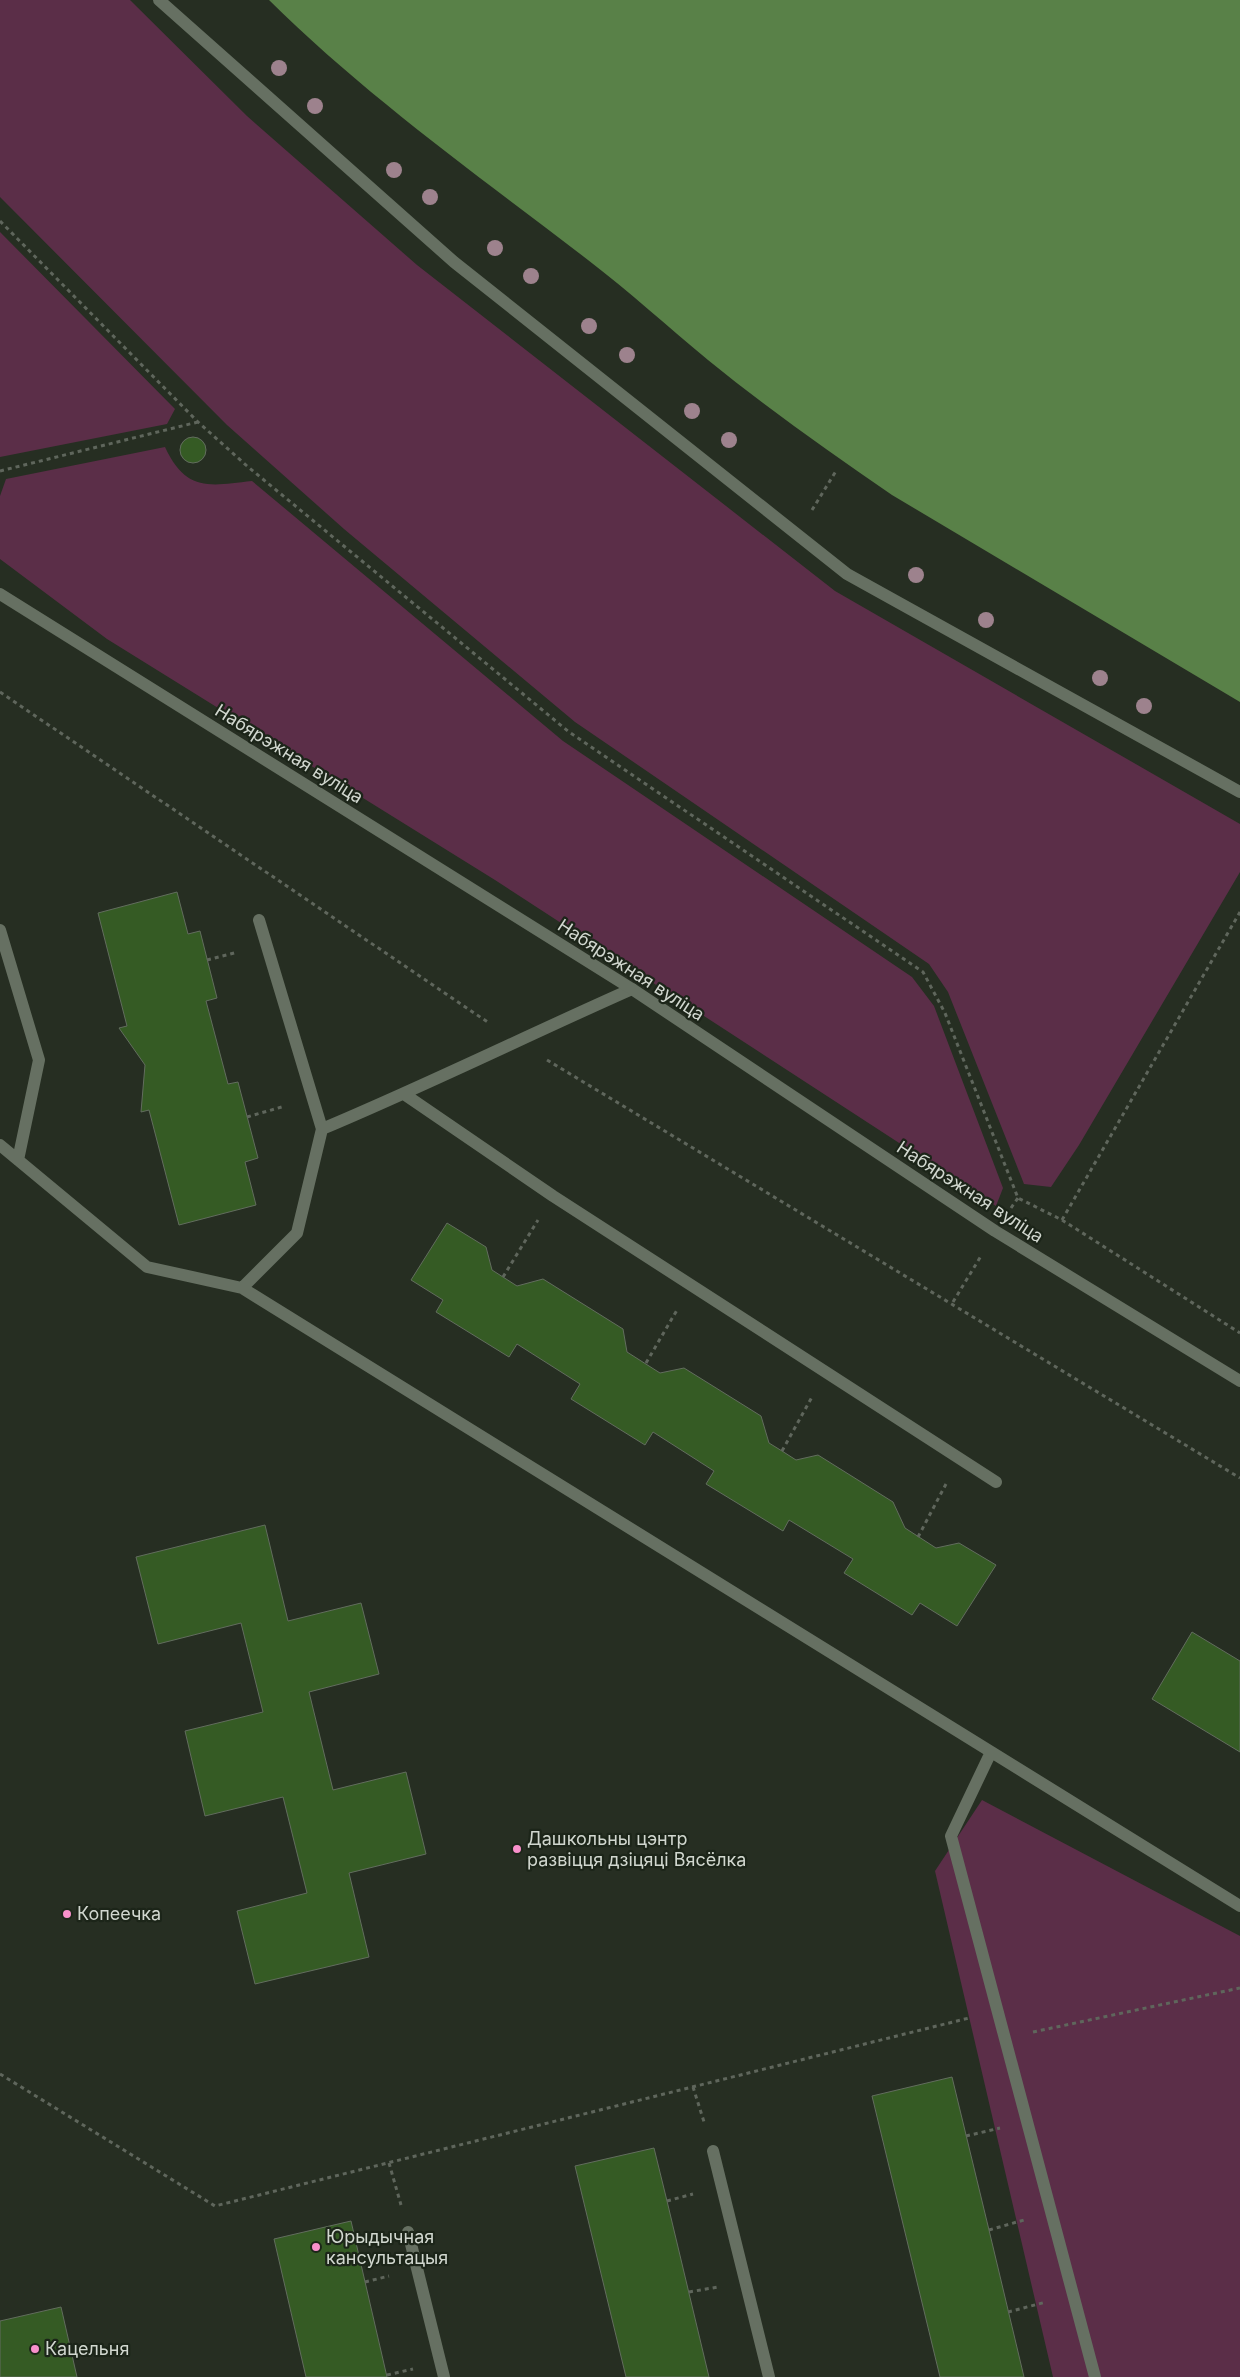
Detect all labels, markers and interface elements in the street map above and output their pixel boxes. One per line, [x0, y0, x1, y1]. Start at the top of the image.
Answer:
street label: Набярэжная вуліца [211, 700, 367, 808]
street label: Набярэжная вуліца [554, 914, 708, 1025]
street label: Набярэжная вуліца [893, 1136, 1047, 1247]
place label: Дашкольны цэнтр развіцця дзіцяці Вясёлка [527, 1828, 746, 1870]
marker: Дашкольны цэнтр развіцця дзіцяці Вясёлка [511, 1843, 523, 1855]
place label: Копеечка [77, 1903, 161, 1924]
marker: Копеечка [61, 1908, 73, 1920]
place label: Юрыдычная кансультацыя [326, 2226, 448, 2268]
marker: Юрыдычная кансультацыя [310, 2241, 322, 2253]
place label: Кацельня [45, 2338, 129, 2359]
marker: Кацельня [29, 2343, 41, 2355]

